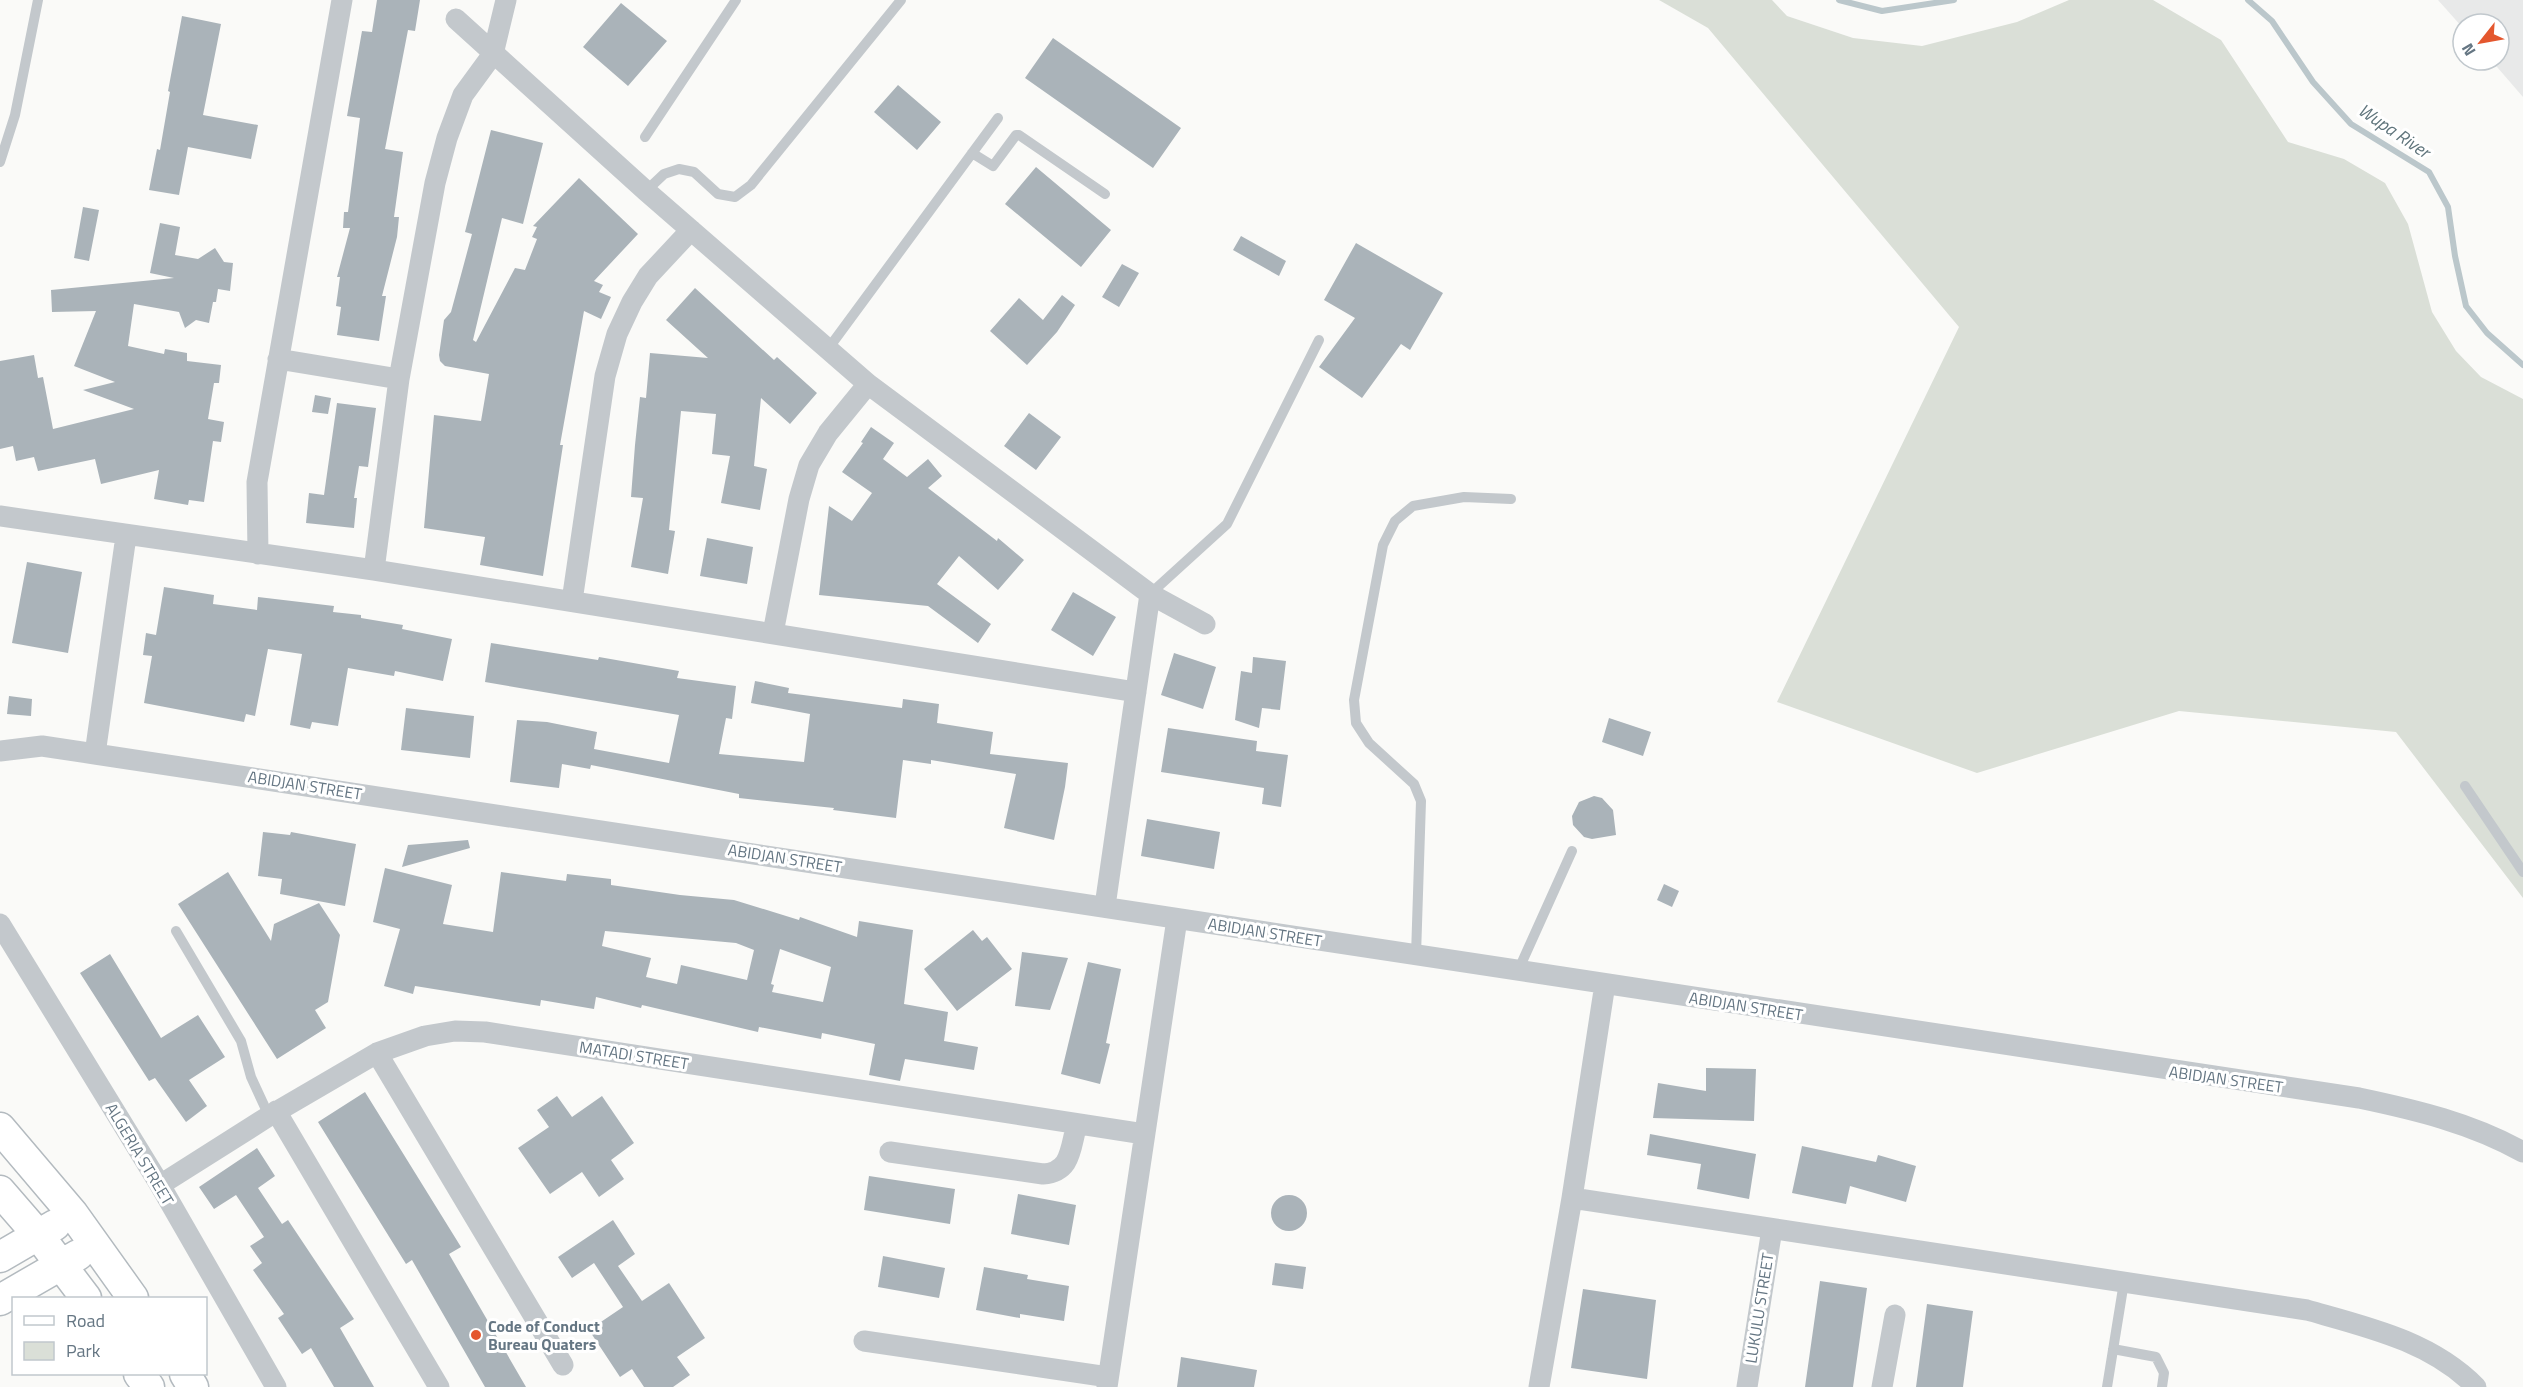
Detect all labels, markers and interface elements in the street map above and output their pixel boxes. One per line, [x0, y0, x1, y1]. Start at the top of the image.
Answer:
north arrow [2451, 12, 2511, 72]
text: N [2455, 39, 2481, 61]
water label: Wupa River [2353, 97, 2437, 166]
street label: ABIDJAN STREET [246, 764, 364, 806]
street label: ABIDJAN STREET [726, 837, 844, 879]
street label: ABIDJAN STREET [1206, 911, 1324, 953]
street label: ABIDJAN STREET [1687, 985, 1805, 1027]
street label: MATADI STREET [578, 1035, 691, 1076]
street label: ABIDJAN STREET [2167, 1059, 2285, 1099]
street label: ALGERIA STREET [100, 1098, 180, 1210]
street label: LUKULU STREET [1738, 1250, 1780, 1365]
legend [12, 1297, 207, 1375]
text: Road [66, 1307, 105, 1334]
place label: Code of Conduct Bureau Quaters [488, 1314, 600, 1356]
marker: Code of Conduct Bureau Quaters [469, 1328, 483, 1342]
text: Park [66, 1337, 101, 1364]

